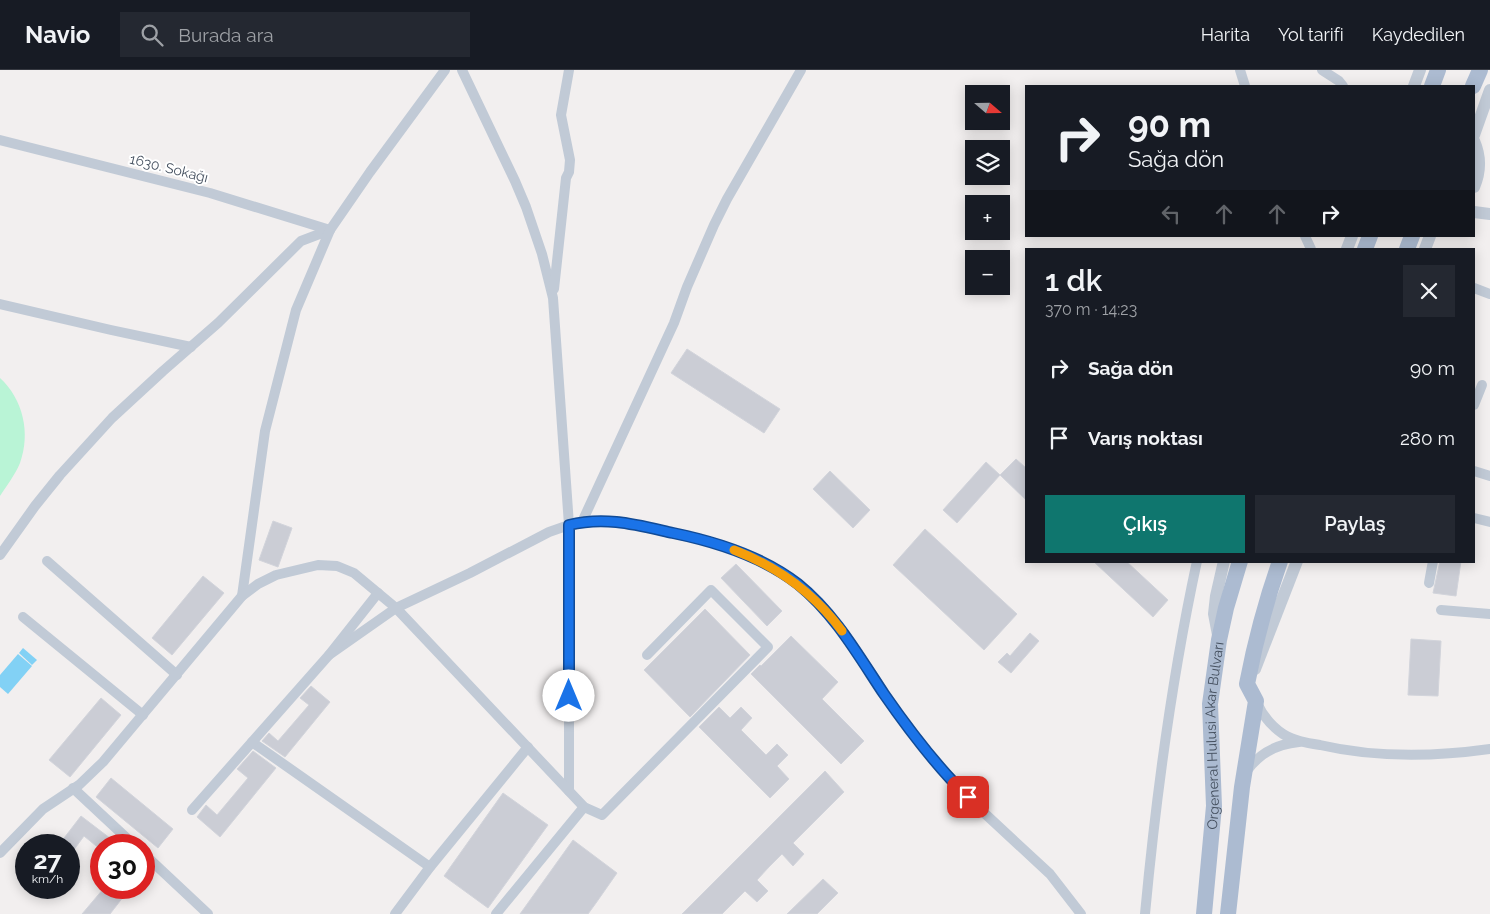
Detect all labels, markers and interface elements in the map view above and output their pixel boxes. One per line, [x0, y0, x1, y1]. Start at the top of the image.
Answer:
search box [120, 12, 470, 57]
text: Navio [25, 20, 90, 49]
icon: search [138, 21, 166, 49]
text: Burada ara [178, 24, 274, 46]
text: Harita [1201, 24, 1250, 45]
text: Yol tarifi [1278, 24, 1344, 45]
text: Kaydedilen [1372, 24, 1465, 45]
north arrow [965, 85, 1010, 130]
map controls [965, 85, 1010, 295]
text: 90 m [1128, 104, 1211, 145]
icon: right [1045, 105, 1110, 170]
button: layers [965, 140, 1010, 185]
text: Sağa dön [1128, 146, 1224, 172]
street label: 1630. Sokağı [128, 151, 210, 185]
button: + [965, 195, 1010, 240]
icon: left [1157, 200, 1185, 228]
icon: ahead [1210, 200, 1238, 228]
icon: ahead [1263, 200, 1291, 228]
icon: right [1316, 200, 1344, 228]
button: − [965, 250, 1010, 295]
text: 1 dk [1045, 263, 1102, 298]
button: close [1403, 265, 1455, 317]
text: 370 m · 14:23 [1045, 300, 1137, 319]
icon: right [1045, 354, 1073, 382]
text: Sağa dön [1088, 357, 1173, 379]
text: 90 m [1410, 357, 1455, 379]
icon: arrive [1045, 424, 1073, 452]
text: Varış noktası [1088, 427, 1203, 449]
text: 280 m [1400, 427, 1455, 449]
button: Çıkış [1045, 495, 1245, 553]
button: Paylaş [1255, 495, 1455, 553]
street label: Orgeneral Hulusi Akar Bulvarı [1202, 641, 1227, 830]
position arrow [542, 669, 594, 721]
pin [947, 776, 989, 818]
icon: arrive [954, 783, 982, 811]
speed limit sign: 30 [90, 834, 155, 899]
text: 27 [33, 845, 62, 875]
text: km/h [32, 872, 63, 886]

